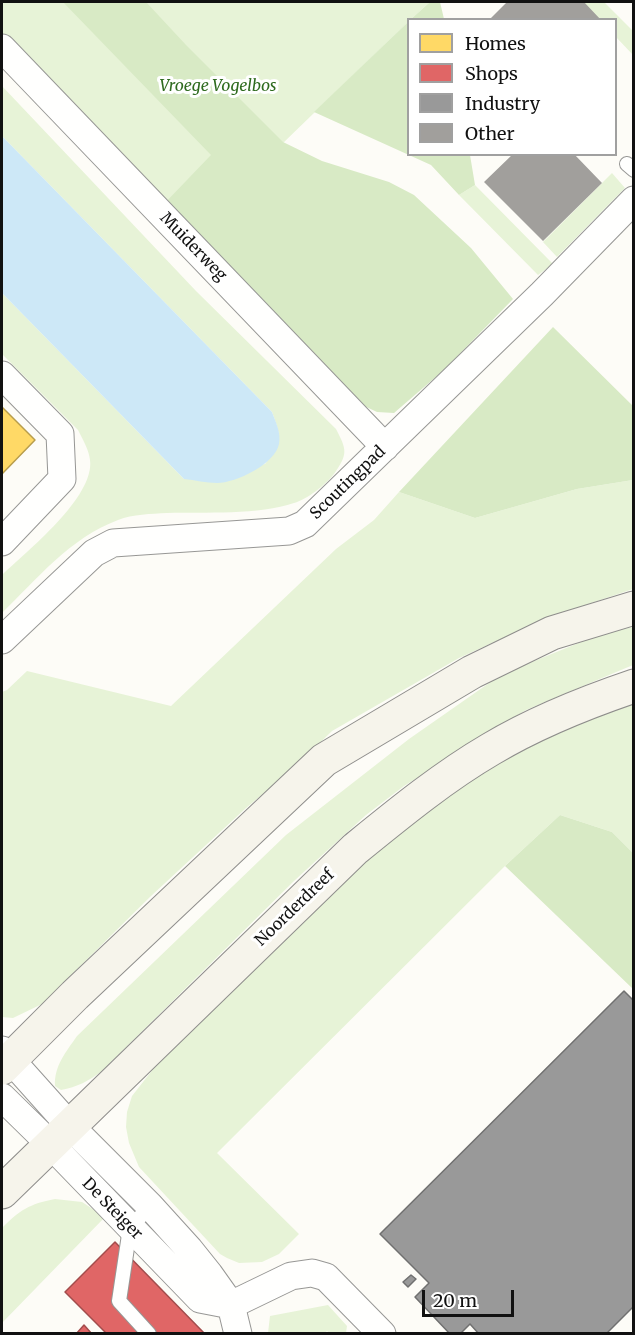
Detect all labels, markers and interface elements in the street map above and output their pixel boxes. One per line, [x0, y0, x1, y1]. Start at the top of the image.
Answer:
legend [407, 18, 617, 156]
text: Homes [465, 32, 526, 55]
text: Shops [465, 62, 518, 85]
park label: Vroege Vogelbos [159, 76, 277, 96]
text: Industry [465, 92, 540, 115]
text: Other [465, 122, 515, 145]
street label: Muiderweg [156, 209, 230, 285]
street label: Scoutingpad [306, 442, 390, 524]
street label: Noorderdreef [252, 866, 338, 950]
street label: De Steiger [78, 1174, 146, 1244]
scale bar [425, 1278, 516, 1316]
text: 20 m [433, 1289, 477, 1312]

